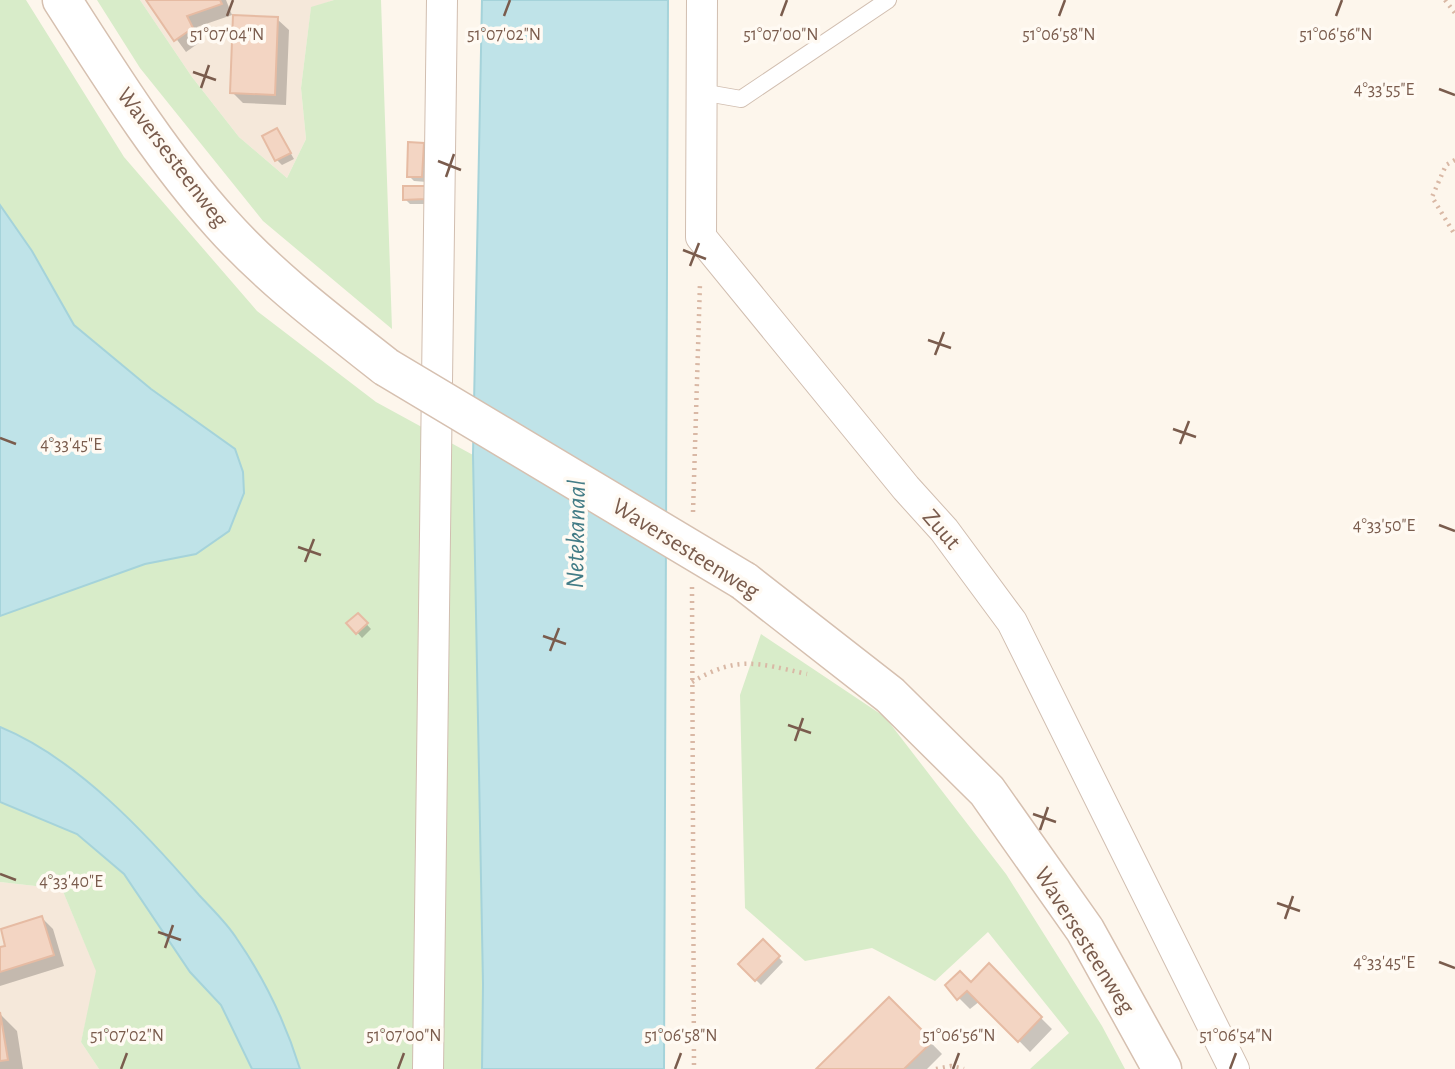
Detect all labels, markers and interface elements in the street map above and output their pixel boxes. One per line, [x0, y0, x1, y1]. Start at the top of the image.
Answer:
text: 51°07'04"N [190, 26, 264, 44]
text: 51°07'02"N [467, 26, 541, 44]
text: 51°07'00"N [743, 26, 819, 44]
text: 51°06'58"N [1022, 26, 1096, 44]
text: 51°06'56"N [1299, 26, 1373, 44]
text: 4°33'55"E [1354, 81, 1415, 99]
street label: Waversesteenweg [112, 83, 233, 232]
text: 4°33'45"E [40, 436, 102, 454]
water label: Netekanaal [562, 479, 590, 589]
street label: Waversesteenweg [608, 494, 763, 604]
street label: Zuut [918, 505, 965, 555]
text: 4°33'50"E [1353, 517, 1416, 535]
street label: Waversesteenweg [1029, 863, 1139, 1018]
text: 4°33'40"E [39, 873, 103, 891]
text: 4°33'45"E [1353, 954, 1415, 972]
text: 51°07'02"N [90, 1027, 164, 1045]
text: 51°07'00"N [366, 1027, 442, 1045]
text: 51°06'58"N [644, 1027, 718, 1045]
text: 51°06'56"N [922, 1027, 996, 1045]
text: 51°06'54"N [1199, 1027, 1273, 1045]

